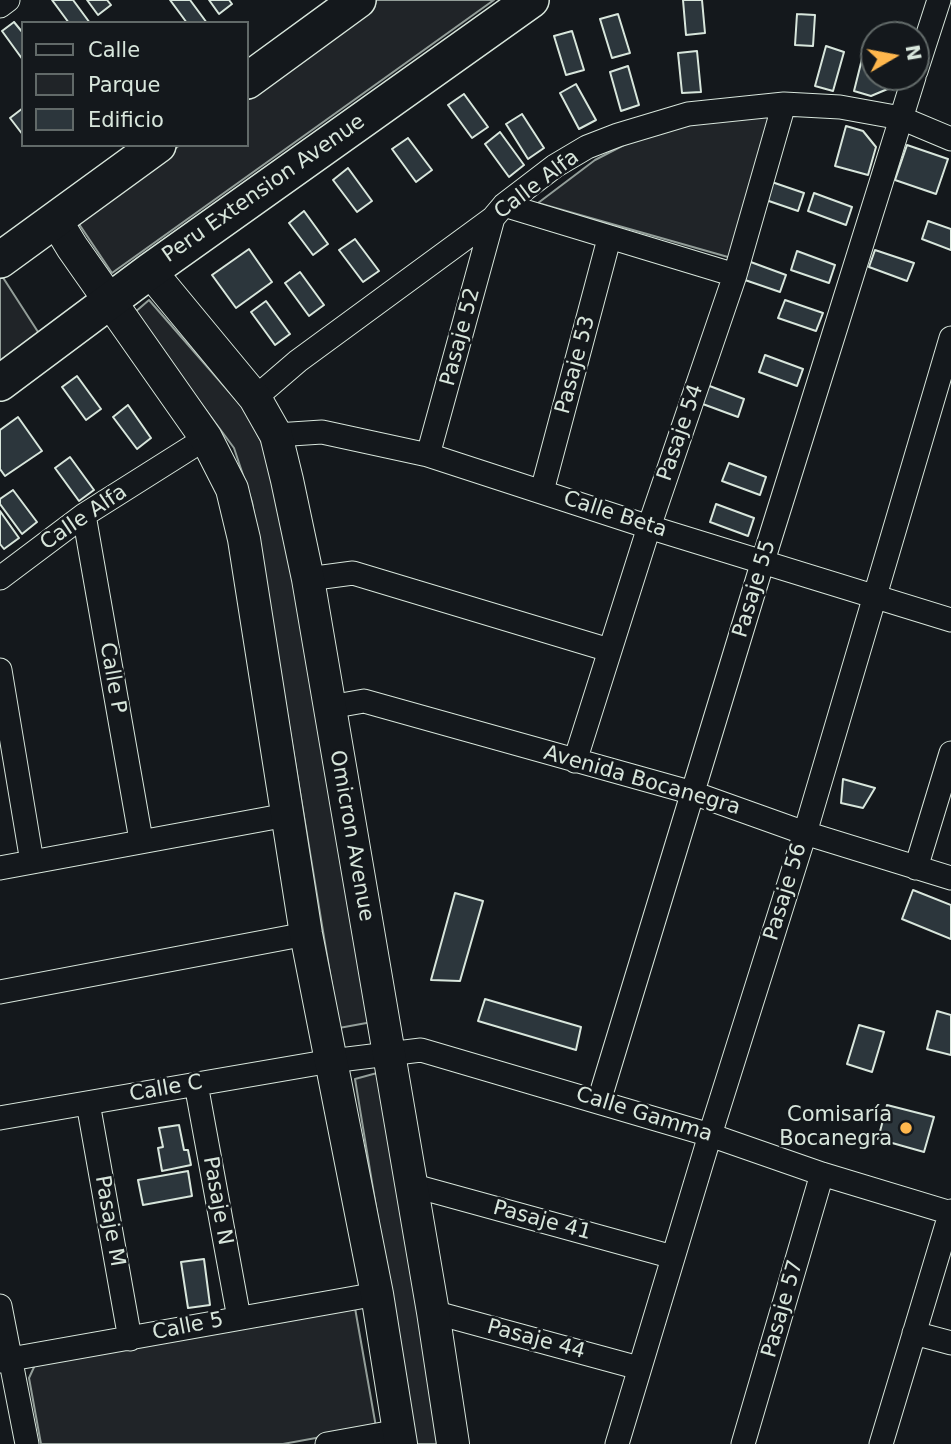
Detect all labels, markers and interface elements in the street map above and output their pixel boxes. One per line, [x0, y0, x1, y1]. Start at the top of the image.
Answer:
legend [21, 21, 248, 147]
north arrow [860, 21, 930, 91]
text: Calle [88, 38, 140, 62]
text: N [901, 43, 926, 62]
text: Parque [88, 73, 160, 97]
text: Edificio [88, 108, 164, 132]
street label: Peru Extension Avenue [158, 109, 370, 269]
street label: Calle Alfa [490, 145, 584, 225]
street label: Pasaje 52 [436, 285, 486, 389]
street label: Pasaje 53 [551, 313, 601, 417]
street label: Pasaje 54 [653, 381, 709, 485]
street label: Calle Alfa [36, 480, 132, 556]
street label: Calle Beta [560, 486, 670, 544]
street label: Pasaje 55 [728, 537, 782, 641]
street label: Calle P [93, 641, 131, 715]
street label: Avenida Bocanegra [541, 741, 743, 821]
street label: Omicron Avenue [324, 748, 378, 924]
street label: Pasaje 56 [759, 840, 813, 944]
street label: Calle C [128, 1070, 204, 1108]
street label: Calle Gamma [573, 1082, 715, 1148]
place label: Comisaría Bocanegra [779, 1103, 892, 1153]
marker: Comisaría Bocanegra [898, 1120, 914, 1136]
street label: Pasaje N [197, 1155, 237, 1247]
street label: Pasaje M [89, 1174, 129, 1268]
street label: Pasaje 41 [490, 1196, 594, 1246]
street label: Pasaje 57 [757, 1257, 809, 1361]
street label: Calle 5 [150, 1308, 226, 1346]
street label: Pasaje 44 [484, 1315, 588, 1365]

